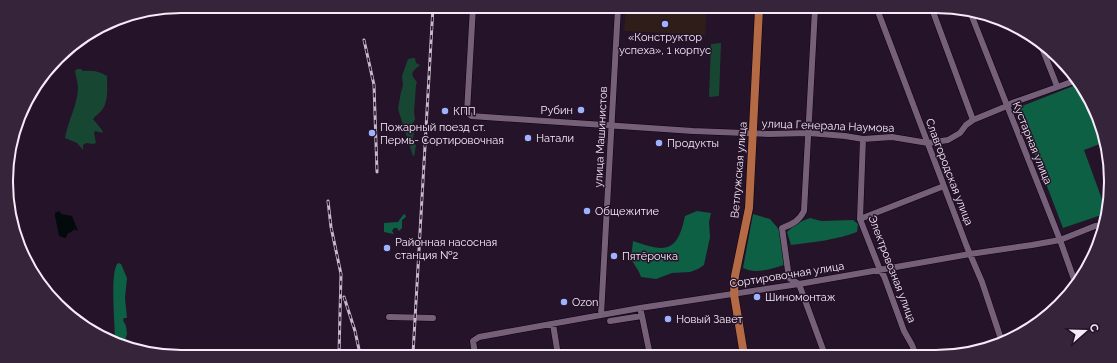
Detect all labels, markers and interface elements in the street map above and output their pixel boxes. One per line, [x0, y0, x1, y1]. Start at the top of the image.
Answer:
marker: «Конструктор успеха», 1 корпус [660, 19, 670, 29]
place label: «Конструктор успеха», 1 корпус [619, 31, 711, 57]
street label: улица Машинистов [592, 86, 610, 188]
street label: Кустарная улица [1009, 100, 1055, 186]
place label: Рубин [541, 104, 573, 117]
place label: КПП [453, 105, 476, 118]
marker: Рубин [576, 105, 586, 115]
marker: КПП [440, 106, 450, 116]
street label: улица Генерала Наумова [761, 117, 895, 135]
street label: Славгородская улица [923, 117, 975, 227]
place label: Пожарный поезд ст. Пермь- Сортировочная [380, 121, 504, 147]
street label: Ветлужская улица [728, 121, 750, 219]
marker: Пожарный поезд ст. Пермь- Сортировочная [367, 128, 377, 138]
place label: Натали [536, 132, 574, 145]
marker: Натали [523, 133, 533, 143]
place label: Продукты [667, 137, 719, 150]
marker: Продукты [654, 138, 664, 148]
place label: Общежитие [595, 205, 659, 218]
marker: Общежитие [582, 206, 592, 216]
street label: Электровозная улица [865, 213, 919, 325]
place label: Районная насосная станция №2 [395, 236, 497, 262]
marker: Районная насосная станция №2 [382, 243, 392, 253]
place label: Пятёрочка [622, 250, 678, 263]
marker: Пятёрочка [609, 251, 619, 261]
street label: Сортировочная улица [729, 260, 845, 290]
place label: Шиномонтаж [765, 291, 836, 304]
marker: Шиномонтаж [752, 292, 762, 302]
place label: Ozon [572, 296, 599, 309]
marker: Ozon [559, 297, 569, 307]
north arrow [1065, 311, 1105, 351]
place label: Новый Завет [676, 313, 744, 326]
marker: Новый Завет [663, 314, 673, 324]
text: С [1087, 322, 1101, 334]

